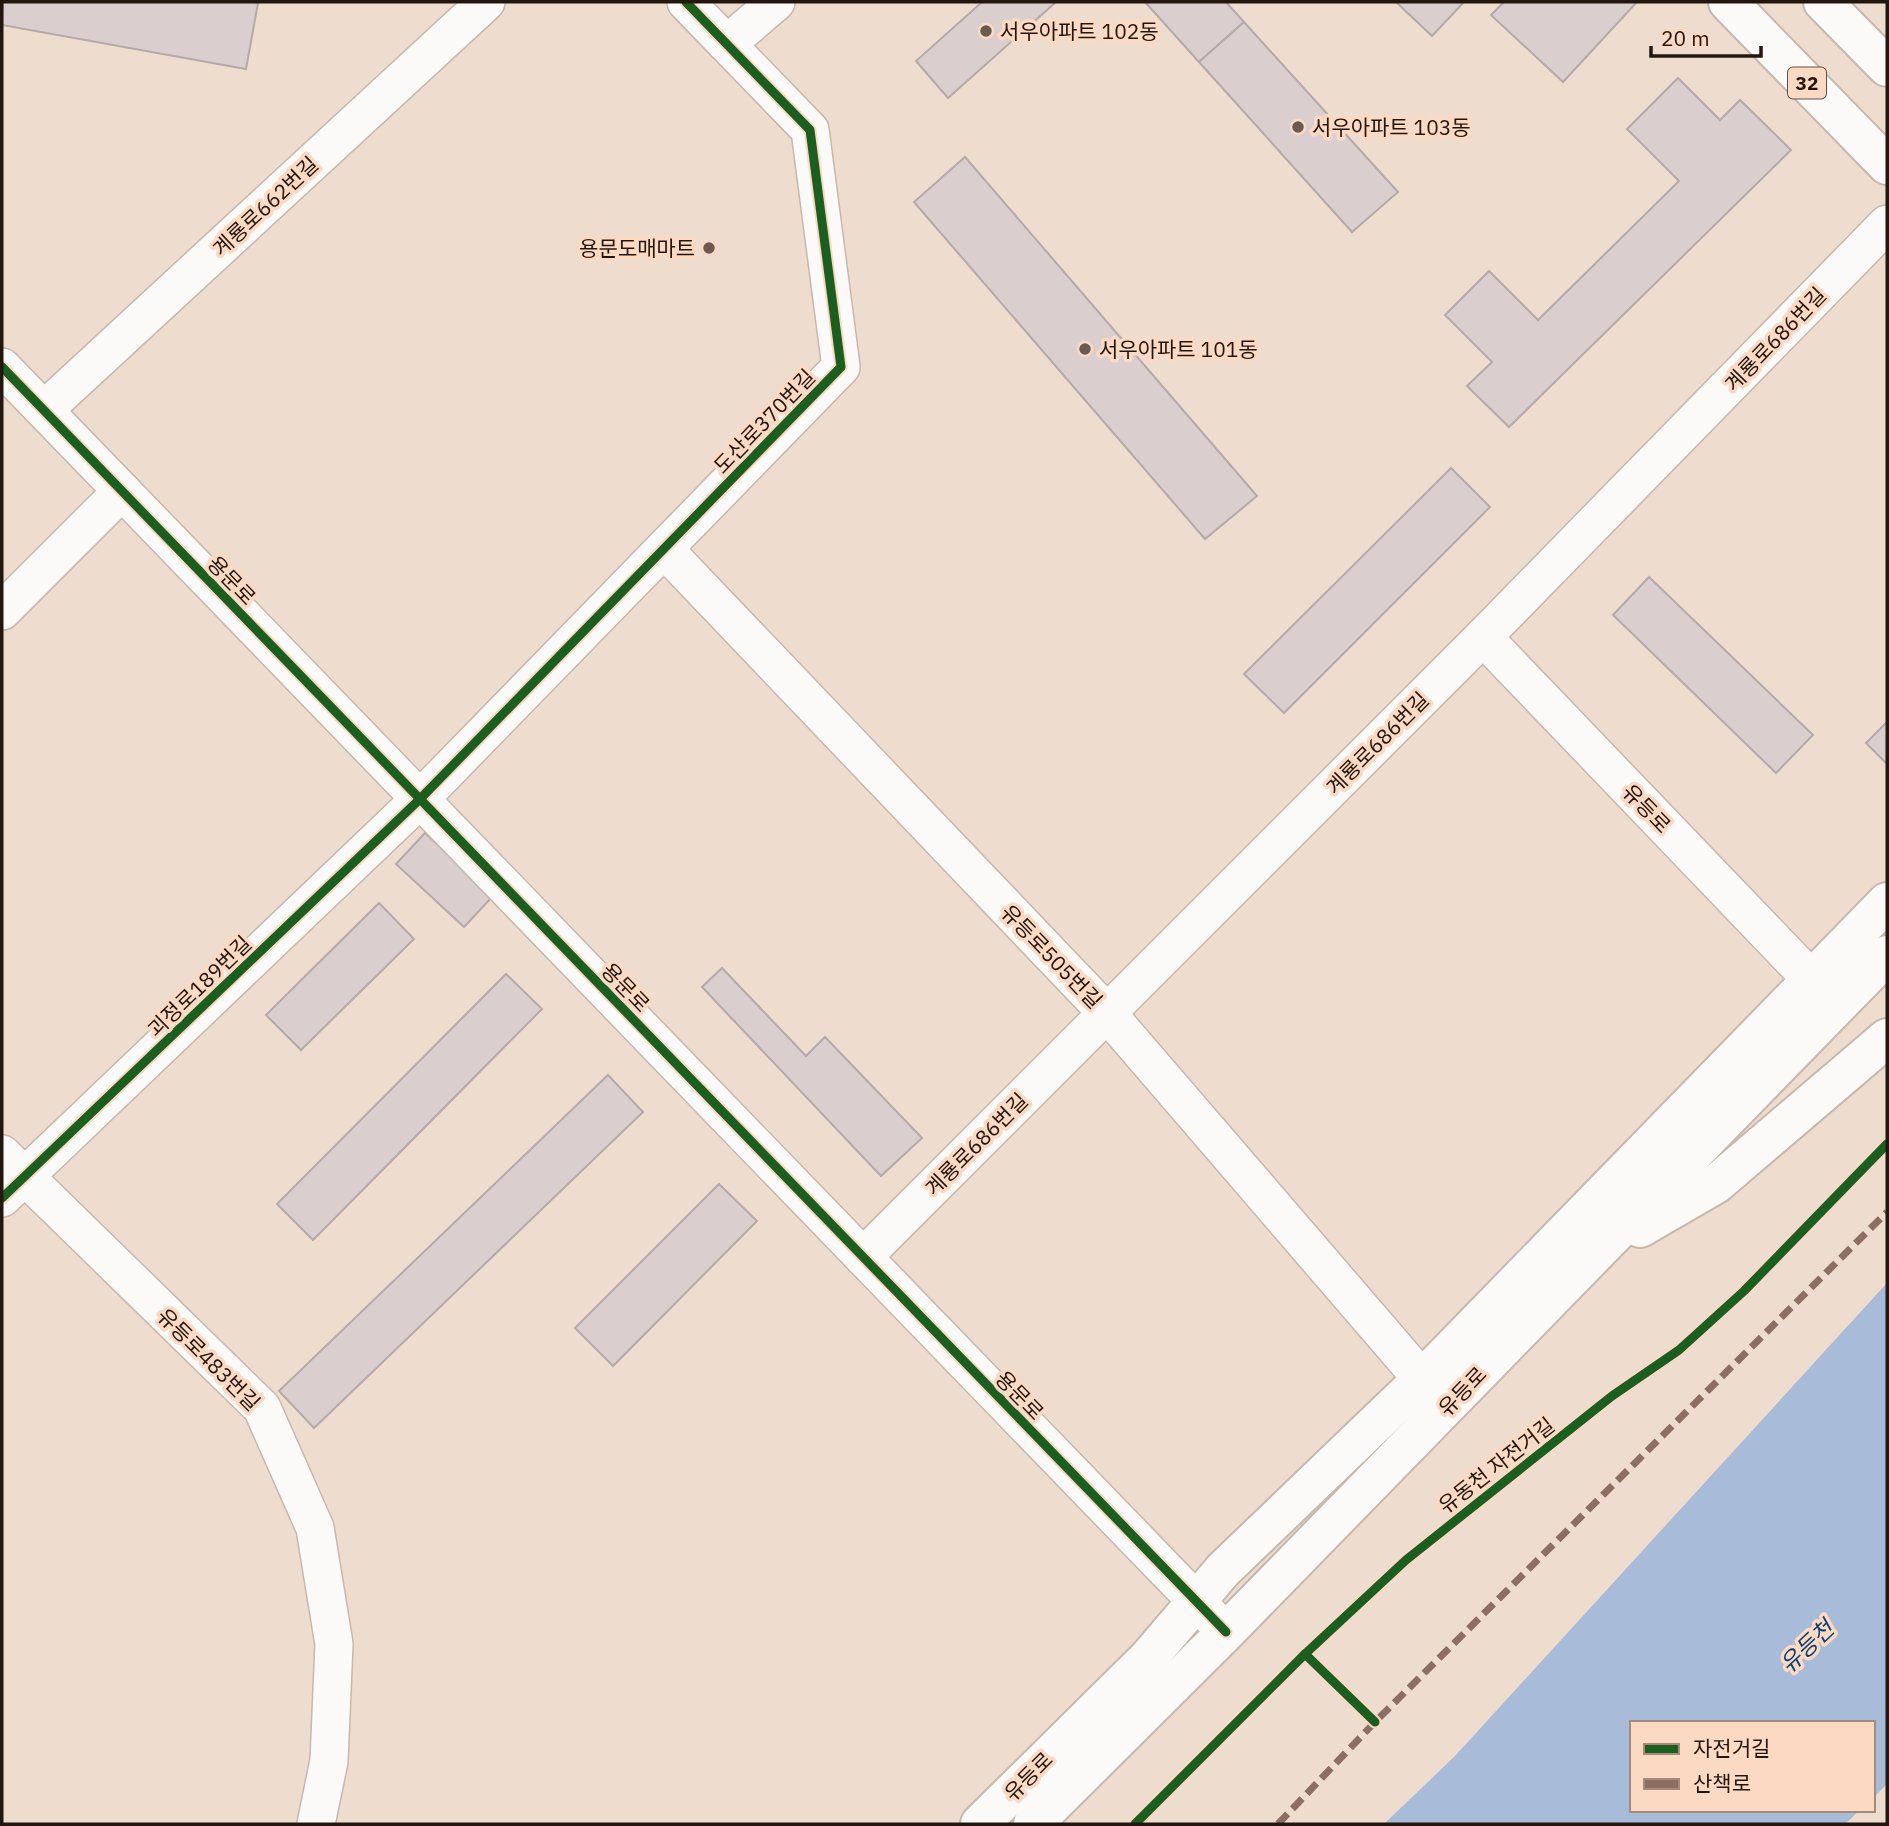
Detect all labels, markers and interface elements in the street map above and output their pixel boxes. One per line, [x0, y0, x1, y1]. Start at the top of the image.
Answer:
scale bar [1651, 14, 1761, 58]
place label: 서우아파트 102동 [1000, 17, 1159, 45]
marker: 서우아파트 102동 [978, 23, 994, 39]
text: 20 m [1661, 24, 1710, 52]
road number: 32 [1788, 68, 1826, 99]
place label: 서우아파트 103동 [1312, 113, 1471, 141]
marker: 서우아파트 103동 [1290, 119, 1306, 135]
street label: 계룡로662번길 [206, 150, 324, 262]
place label: 용문도매마트 [579, 234, 695, 262]
marker: 용문도매마트 [701, 240, 717, 256]
street label: 계룡로686번길 [1718, 281, 1832, 397]
place label: 서우아파트 101동 [1099, 335, 1258, 363]
marker: 서우아파트 101동 [1077, 341, 1093, 357]
street label: 도산로370번길 [707, 363, 821, 479]
street label: 용문로 [202, 549, 262, 611]
street label: 계룡로686번길 [1320, 686, 1434, 800]
street label: 유등로 [1617, 777, 1677, 839]
street label: 유등로505번길 [995, 898, 1109, 1014]
street label: 괴정로189번길 [141, 929, 257, 1043]
street label: 용문로 [596, 956, 656, 1018]
street label: 계룡로686번길 [919, 1087, 1033, 1201]
street label: 유등로483번길 [152, 1302, 266, 1416]
street label: 유등로 [1432, 1360, 1492, 1422]
street label: 용문로 [990, 1364, 1050, 1426]
street label: 유동천 자전거길 [1432, 1411, 1560, 1519]
water label: 유등천 [1773, 1611, 1842, 1679]
legend [1630, 1721, 1875, 1812]
text: 자전거길 [1693, 1734, 1770, 1762]
street label: 유등로 [998, 1746, 1058, 1806]
text: 산책로 [1693, 1769, 1751, 1797]

